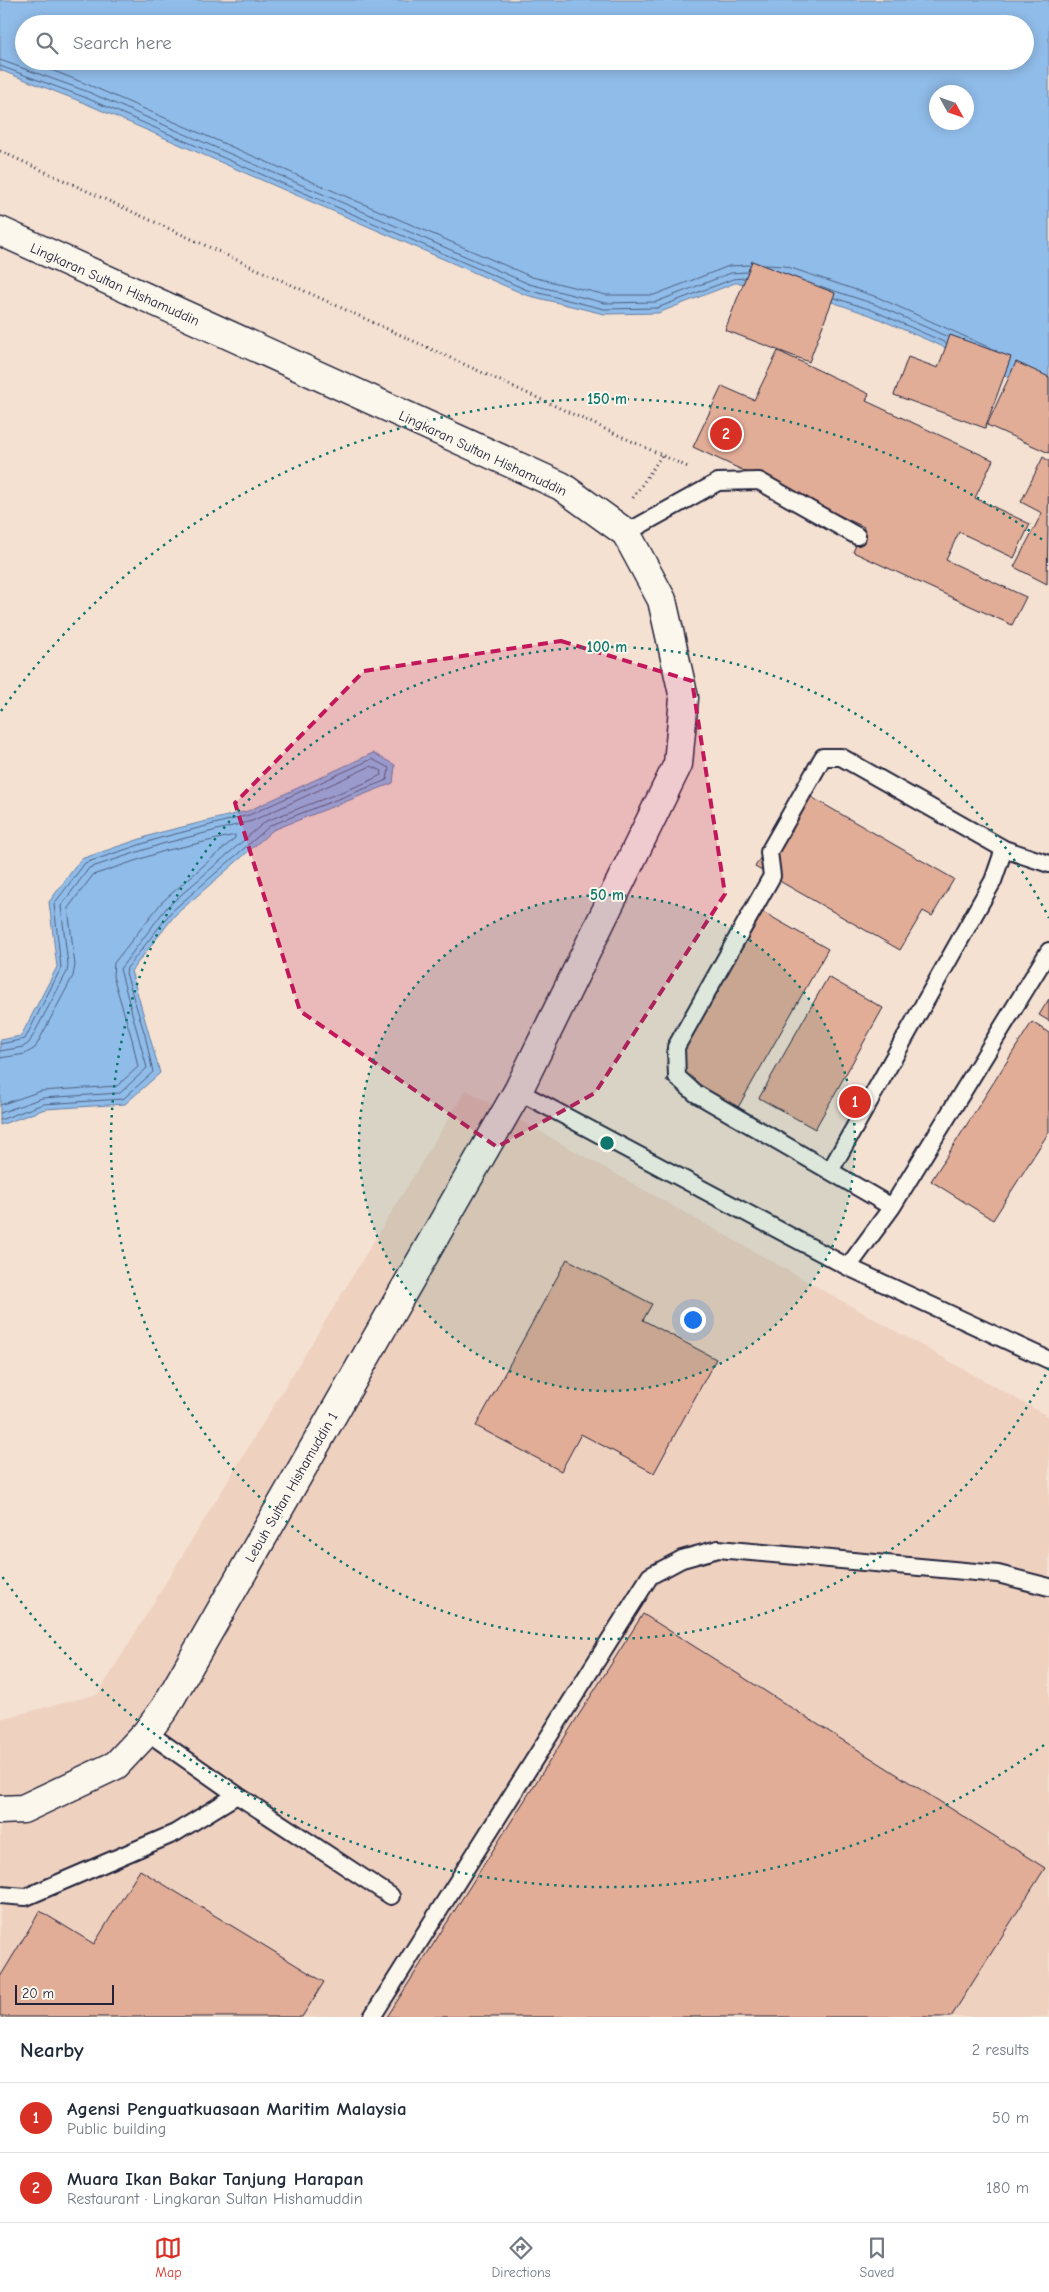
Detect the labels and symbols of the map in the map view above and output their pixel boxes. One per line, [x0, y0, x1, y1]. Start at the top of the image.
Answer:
north arrow [929, 85, 974, 130]
street label: Lingkaran Sultan Hishamuddin [28, 239, 202, 330]
text: 150 m [587, 390, 627, 408]
street label: Lingkaran Sultan Hishamuddin [396, 407, 570, 500]
pin: 2 [710, 415, 742, 453]
text: 100 m [587, 638, 627, 656]
text: 50 m [590, 886, 624, 904]
pin: 1 [839, 1083, 871, 1121]
centre of rings [598, 1134, 616, 1152]
your location [680, 1307, 706, 1333]
street label: Lebuh Sultan Hishamuddin 1 [241, 1409, 341, 1565]
scale bar [15, 1982, 114, 2005]

